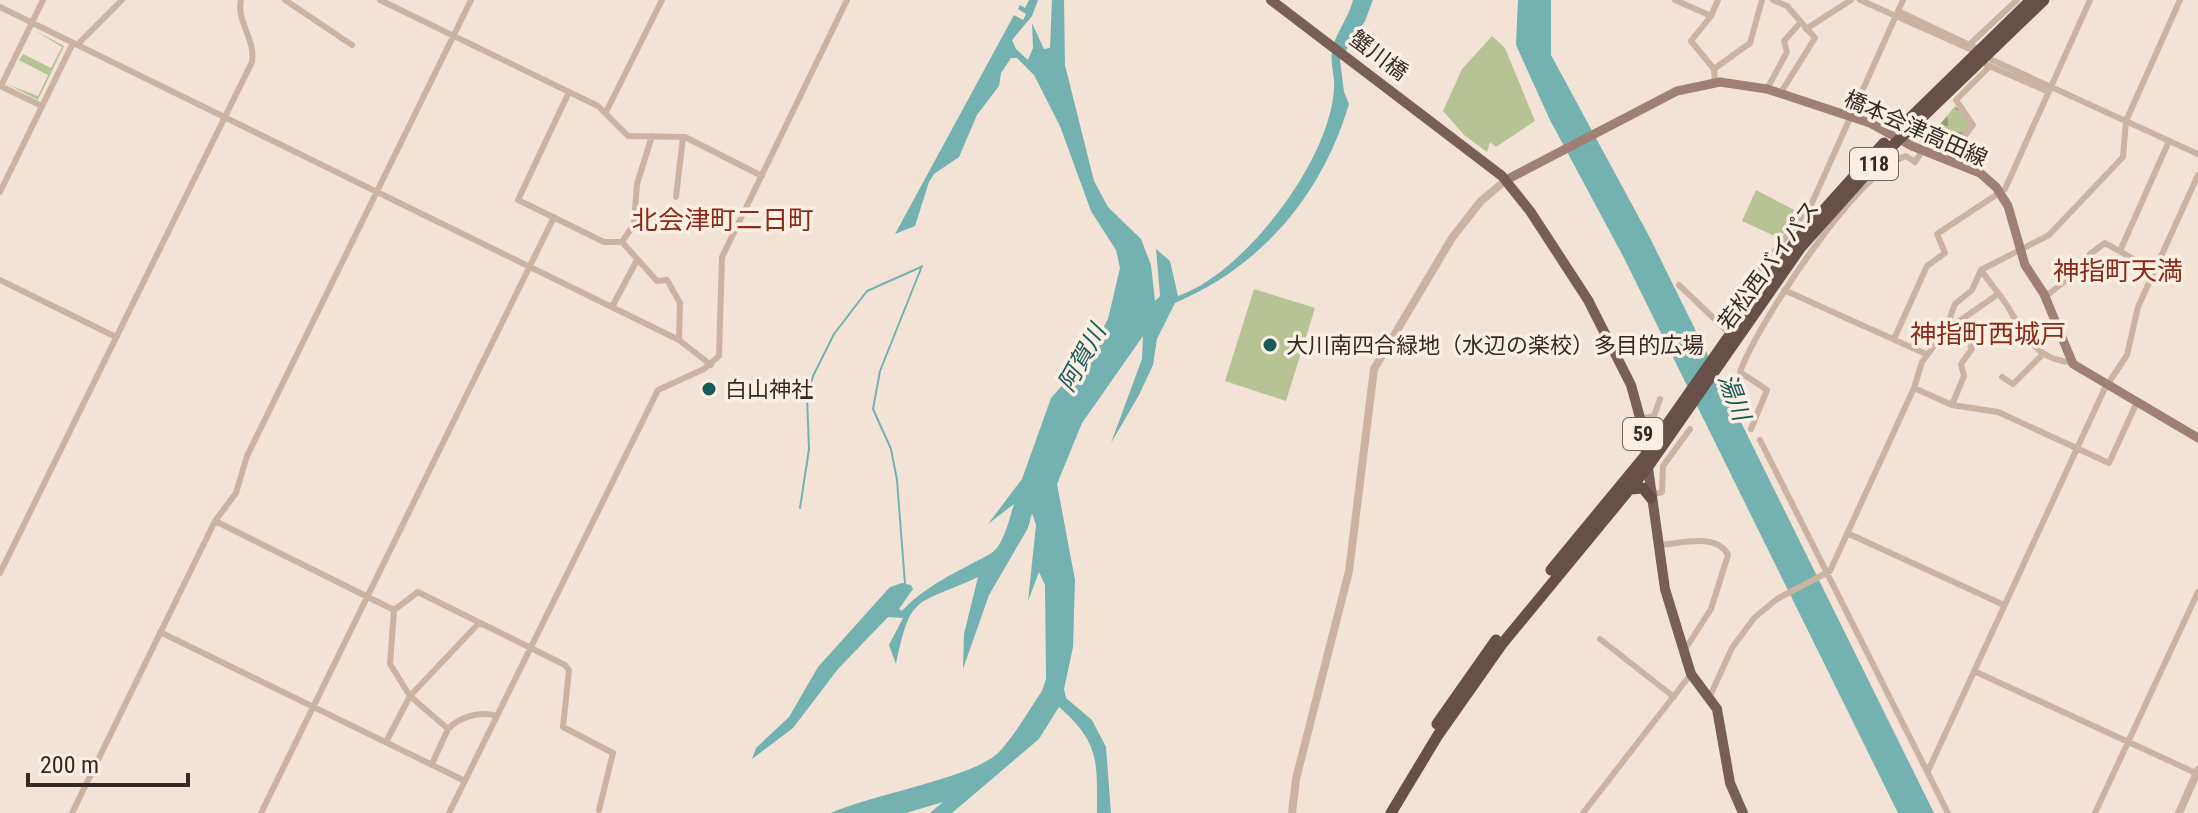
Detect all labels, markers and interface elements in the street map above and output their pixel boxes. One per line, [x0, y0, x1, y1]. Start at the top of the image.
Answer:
street label: 蟹川橋 [1345, 26, 1413, 85]
street label: 橋本会津高田線 [1840, 86, 1991, 171]
road number: 118 [1850, 148, 1898, 180]
street label: 若松西バイパス [1713, 196, 1824, 335]
district label: 北会津町二日町 [632, 205, 814, 235]
district label: 神指町天満 [2053, 256, 2183, 286]
water label: 阿賀川 [1052, 317, 1113, 396]
district label: 神指町西城戸 [1910, 319, 2066, 349]
place label: 大川南四合緑地（水辺の楽校）多目的広場 [1286, 333, 1704, 358]
marker: 大川南四合緑地（水辺の楽校）多目的広場 [1261, 336, 1279, 354]
water label: 湯川 [1712, 370, 1757, 427]
place label: 白山神社 [725, 377, 813, 402]
marker: 白山神社 [700, 380, 718, 398]
road number: 59 [1623, 418, 1663, 450]
scale bar [28, 737, 188, 787]
text: 200 m [40, 751, 99, 779]

